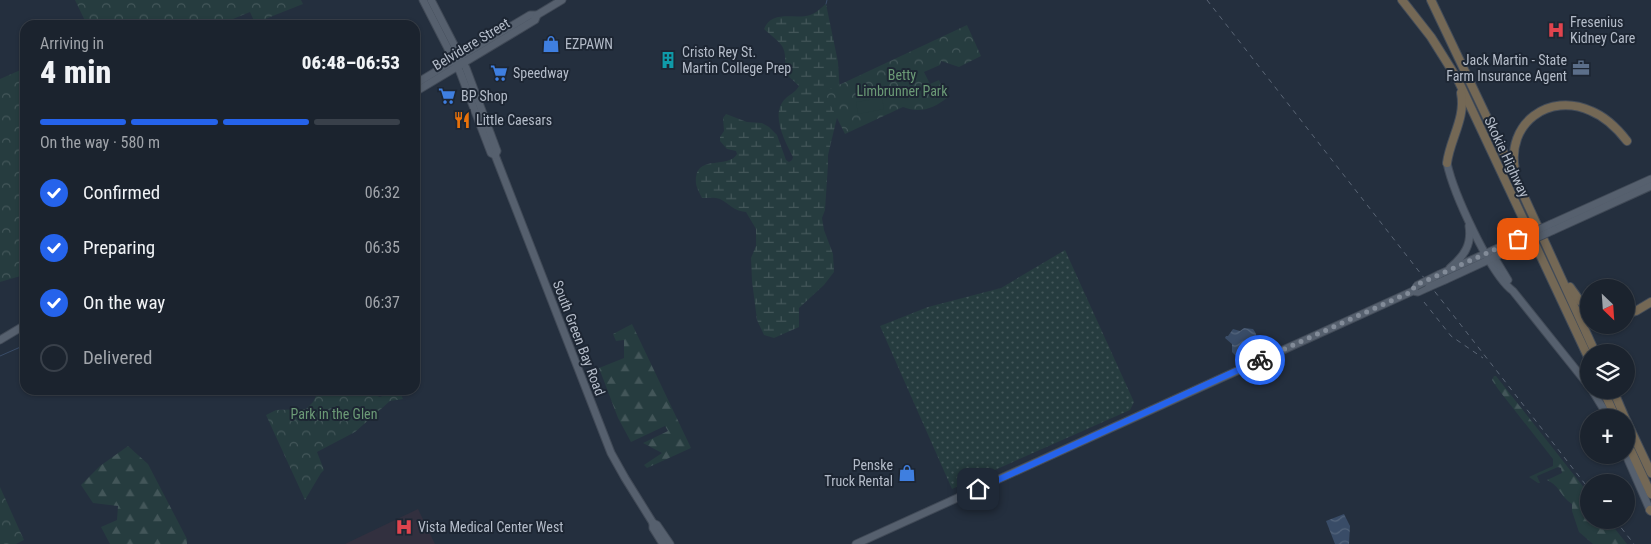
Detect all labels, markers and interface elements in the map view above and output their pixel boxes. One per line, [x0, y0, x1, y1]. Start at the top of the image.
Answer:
place label: Fresenius Kidney Care [1570, 14, 1636, 46]
street label: Belvidere Street [430, 15, 512, 73]
hospital icon: Fresenius Kidney Care [1546, 20, 1566, 40]
text: Arriving in [40, 34, 104, 53]
shop icon: EZPAWN [541, 34, 561, 54]
place label: EZPAWN [565, 36, 613, 52]
place label: Cristo Rey St. Martin College Prep [682, 44, 791, 76]
building icon: Cristo Rey St. Martin College Prep [658, 50, 678, 70]
text: 06:48–06:53 [302, 51, 400, 74]
place label: Jack Martin - State Farm Insurance Agent [1446, 52, 1567, 84]
text: 4 min [40, 53, 111, 91]
office icon: Jack Martin - State Farm Insurance Agent [1571, 58, 1591, 78]
supermarket icon: Speedway [489, 63, 509, 83]
place label: Speedway [513, 65, 569, 81]
park label: Betty Limbrunner Park [857, 67, 948, 99]
supermarket icon: BP Shop [437, 86, 457, 106]
place label: BP Shop [461, 88, 508, 104]
restaurant icon: Little Caesars [452, 110, 472, 130]
place label: Little Caesars [476, 112, 552, 128]
street label: Skokie Highway [1481, 114, 1533, 200]
text: On the way · 580 m [40, 133, 160, 152]
icon: check [40, 179, 68, 207]
text: Confirmed [83, 181, 160, 204]
text: 06:32 [365, 183, 400, 202]
pin [1497, 218, 1539, 260]
icon: bag [1504, 225, 1532, 253]
icon: check [40, 234, 68, 262]
text: Preparing [83, 236, 155, 259]
text: 06:35 [365, 238, 400, 257]
street label: South Green Bay Road [550, 278, 608, 398]
north arrow [1580, 279, 1635, 334]
map controls [1580, 279, 1635, 529]
icon: check [40, 289, 68, 317]
text: On the way [83, 291, 165, 314]
text: 06:37 [365, 293, 400, 312]
courier [1235, 335, 1285, 385]
button: layers [1580, 344, 1635, 399]
text: Delivered [83, 346, 152, 369]
icon: bike [1246, 346, 1274, 374]
park label: Park in the Glen [291, 406, 377, 422]
button: + [1580, 409, 1635, 464]
place label: Penske Truck Rental [824, 457, 893, 489]
shop icon: Penske Truck Rental [897, 463, 917, 483]
pin [957, 468, 999, 510]
button: − [1580, 474, 1635, 529]
icon: home [964, 475, 992, 503]
hospital icon: Vista Medical Center West [394, 517, 414, 537]
place label: Vista Medical Center West [418, 519, 563, 535]

